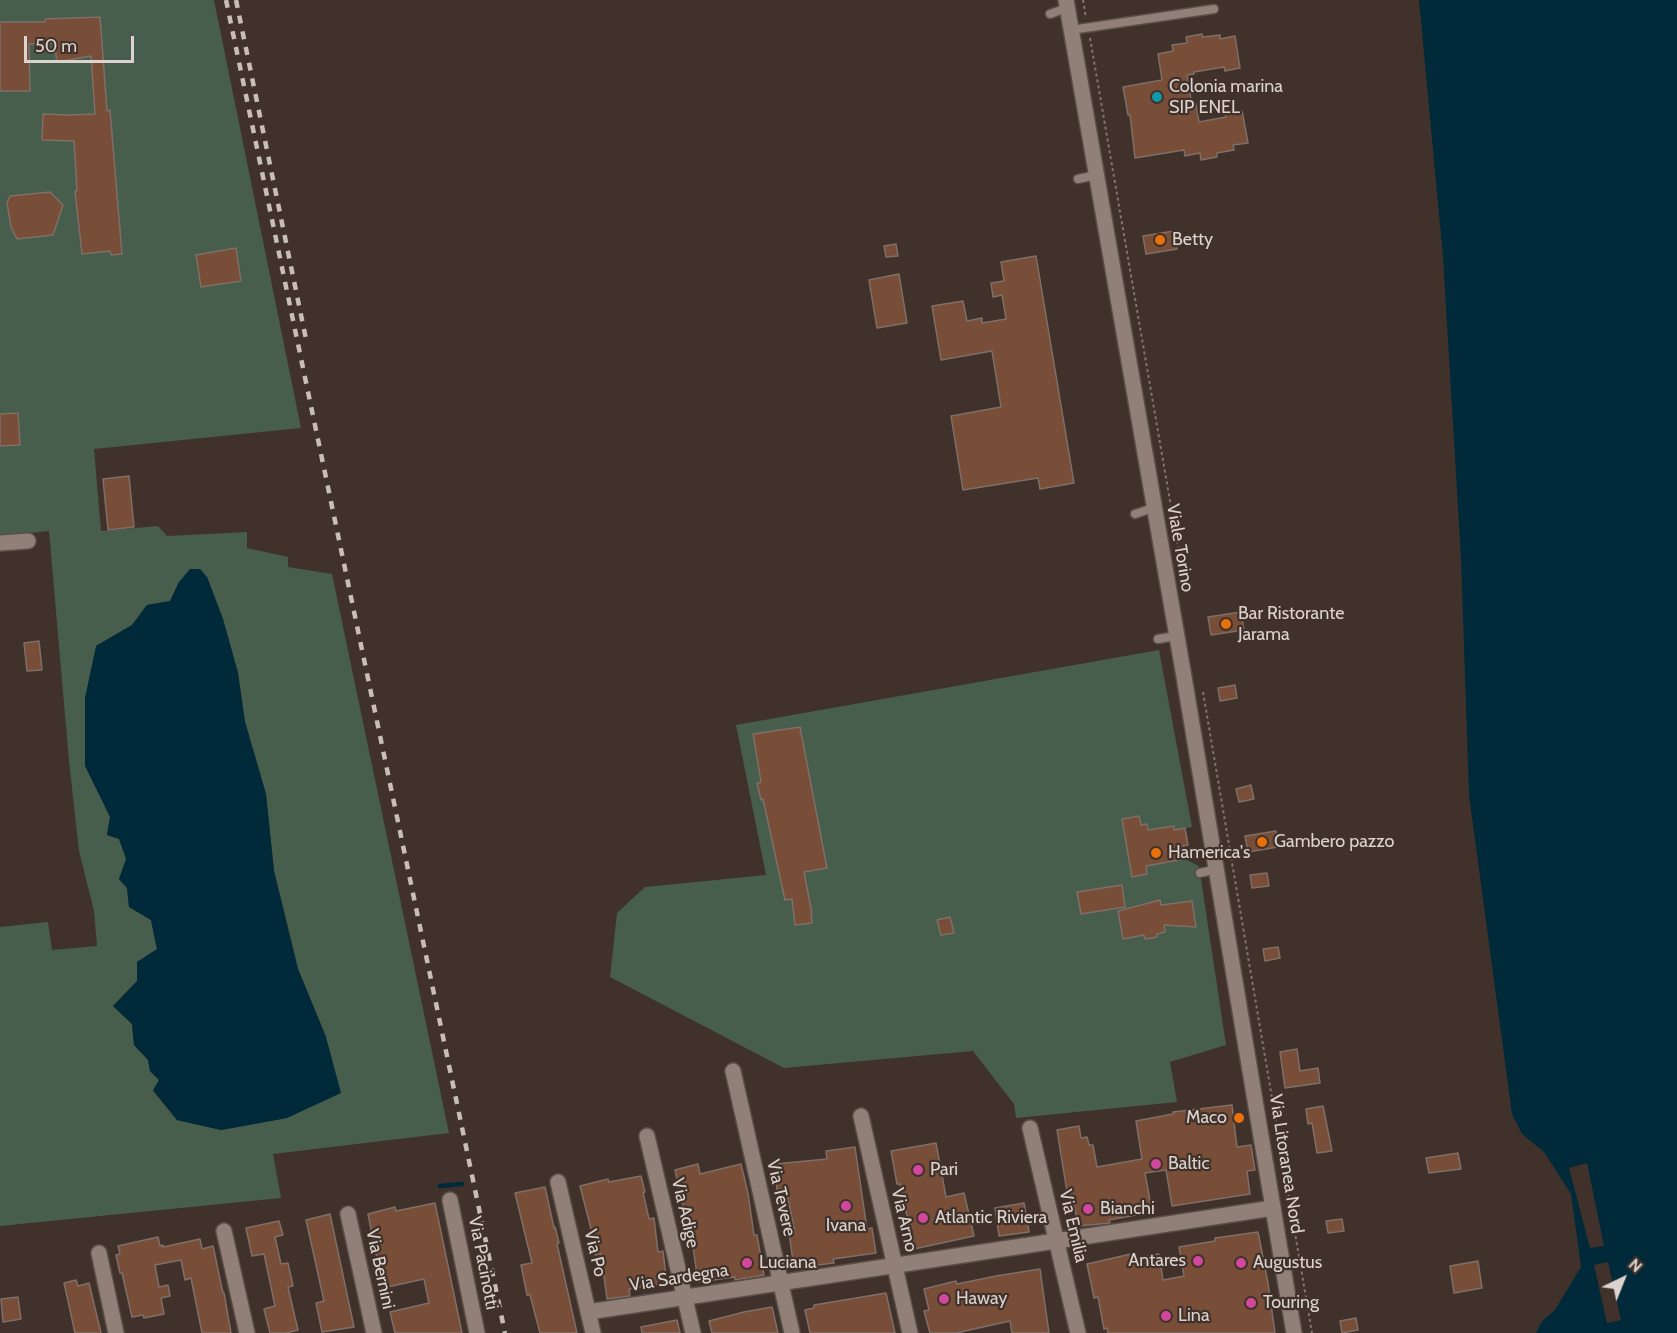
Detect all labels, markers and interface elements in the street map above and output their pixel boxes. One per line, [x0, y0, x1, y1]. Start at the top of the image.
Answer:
scale bar [27, 24, 136, 62]
text: 50 m [35, 35, 77, 57]
place label: Colonia marina SIP ENEL [1169, 76, 1283, 118]
marker: Colonia marina SIP ENEL [1150, 90, 1164, 104]
place label: Betty [1172, 229, 1213, 251]
marker: Betty [1153, 233, 1167, 247]
street label: Viale Torino [1162, 502, 1198, 594]
place label: Bar Ristorante Jarama [1238, 603, 1344, 646]
marker: Bar Ristorante Jarama [1219, 617, 1233, 631]
place label: Gambero pazzo [1274, 831, 1394, 853]
marker: Gambero pazzo [1255, 835, 1269, 849]
place label: Hamerica's [1168, 842, 1250, 864]
marker: Hamerica's [1149, 846, 1163, 860]
street label: Via Litoranea Nord [1264, 1093, 1308, 1235]
place label: Maco [1186, 1107, 1227, 1129]
marker: Maco [1232, 1111, 1246, 1125]
place label: Baltic [1168, 1153, 1210, 1175]
street label: Via Tevere [762, 1157, 800, 1239]
marker: Baltic [1149, 1157, 1163, 1171]
place label: Pari [930, 1159, 958, 1181]
marker: Pari [911, 1163, 925, 1177]
street label: Via Adige [666, 1176, 704, 1250]
street label: Via Arno [886, 1186, 922, 1254]
street label: Via Emilia [1054, 1187, 1092, 1265]
place label: Bianchi [1100, 1198, 1155, 1220]
marker: Ivana [839, 1199, 853, 1213]
marker: Bianchi [1081, 1202, 1095, 1216]
place label: Atlantic Riviera [935, 1207, 1047, 1229]
marker: Atlantic Riviera [916, 1211, 930, 1225]
street label: Via Pacinotti [463, 1214, 503, 1312]
place label: Ivana [826, 1215, 866, 1237]
street label: Via Bernini [361, 1227, 399, 1311]
street label: Via Po [579, 1227, 611, 1279]
north arrow [1593, 1249, 1653, 1309]
place label: Antares [1128, 1250, 1186, 1272]
place label: Luciana [759, 1252, 817, 1274]
place label: Augustus [1253, 1252, 1322, 1274]
marker: Antares [1191, 1254, 1205, 1268]
text: N [1625, 1255, 1646, 1276]
marker: Luciana [740, 1256, 754, 1270]
marker: Augustus [1234, 1256, 1248, 1270]
street label: Via Sardegna [628, 1260, 730, 1296]
place label: Haway [956, 1288, 1007, 1310]
marker: Haway [937, 1292, 951, 1306]
place label: Touring [1263, 1292, 1319, 1314]
marker: Touring [1244, 1296, 1258, 1310]
place label: Lina [1178, 1305, 1210, 1327]
marker: Lina [1159, 1309, 1173, 1323]

